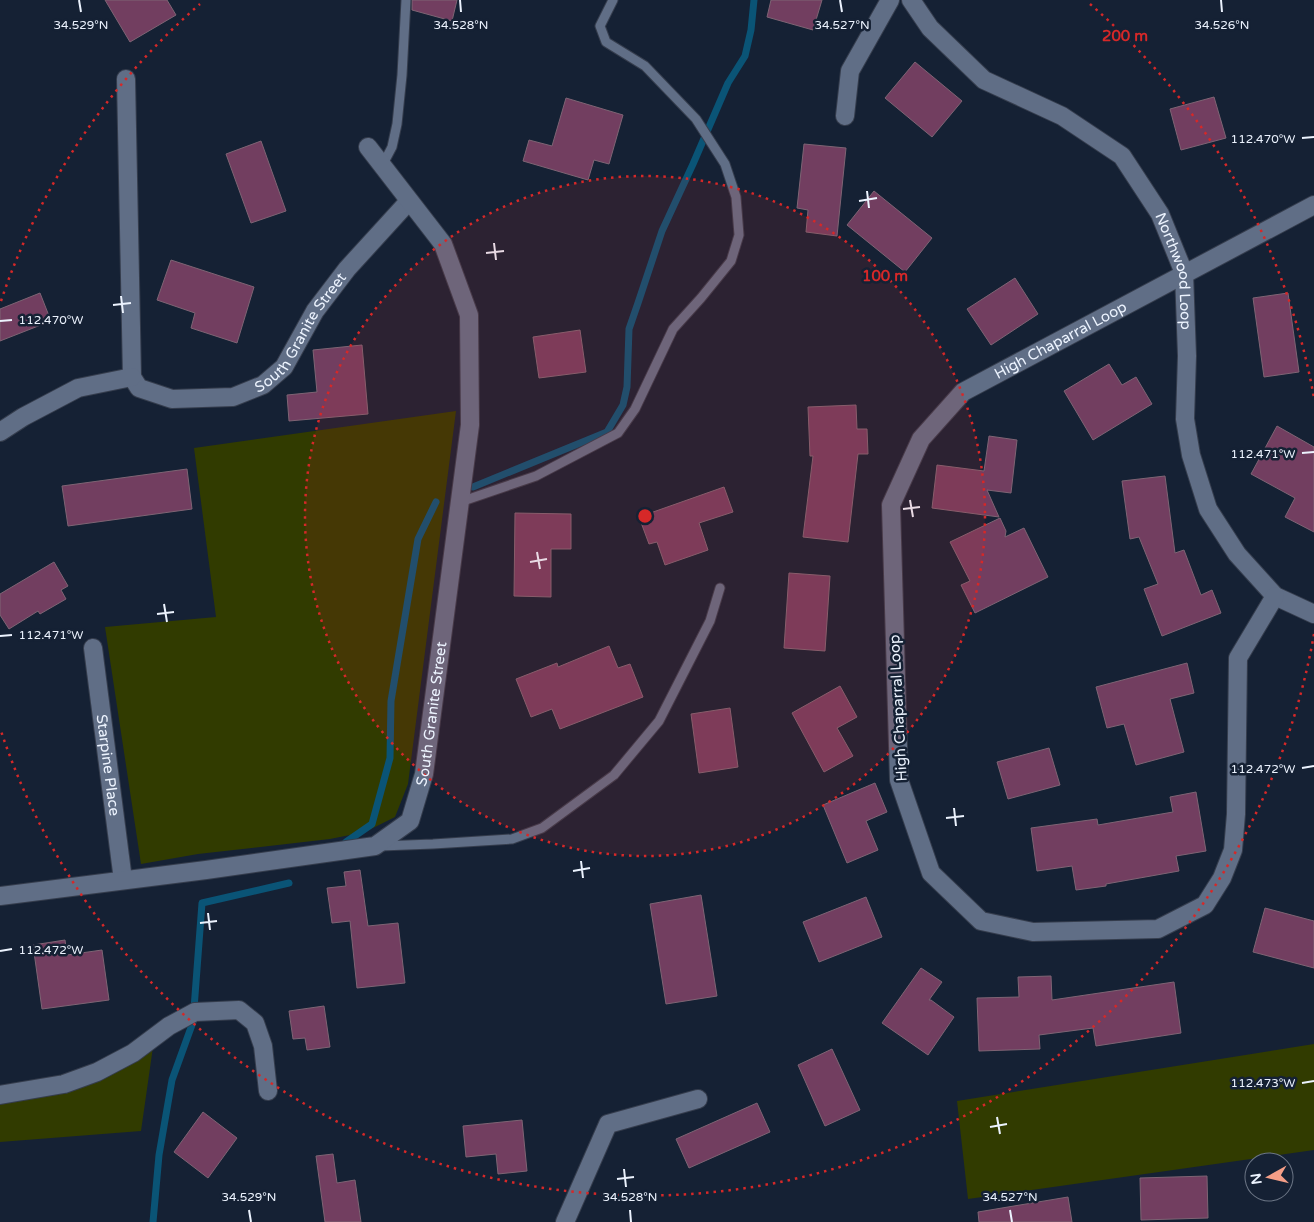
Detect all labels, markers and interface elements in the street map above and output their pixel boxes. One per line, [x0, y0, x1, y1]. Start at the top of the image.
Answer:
text: 34.529°N [54, 18, 108, 32]
text: 34.528°N [434, 18, 488, 32]
text: 34.527°N [814, 18, 870, 32]
text: 34.526°N [1195, 18, 1249, 32]
text: 200 m [1102, 27, 1148, 45]
text: 112.470°W [1231, 132, 1295, 146]
street label: Northwood Loop [1151, 210, 1195, 330]
text: 100 m [862, 267, 908, 285]
street label: South Granite Street [252, 269, 350, 396]
street label: High Chaparral Loop [991, 298, 1130, 383]
text: 112.470°W [19, 313, 83, 327]
text: 112.471°W [1231, 447, 1295, 461]
centre of rings [636, 507, 654, 525]
text: 112.471°W [19, 628, 83, 642]
street label: High Chaparral Loop [885, 634, 911, 782]
street label: South Granite Street [412, 640, 450, 788]
street label: Starpine Place [93, 713, 124, 817]
text: 112.472°W [1231, 762, 1295, 776]
text: 112.472°W [19, 943, 83, 957]
text: 112.473°W [1231, 1076, 1295, 1090]
north arrow [1244, 1152, 1294, 1202]
text: N [1247, 1172, 1266, 1185]
text: 34.529°N [222, 1190, 276, 1204]
text: 34.528°N [603, 1190, 657, 1204]
text: 34.527°N [982, 1190, 1038, 1204]

